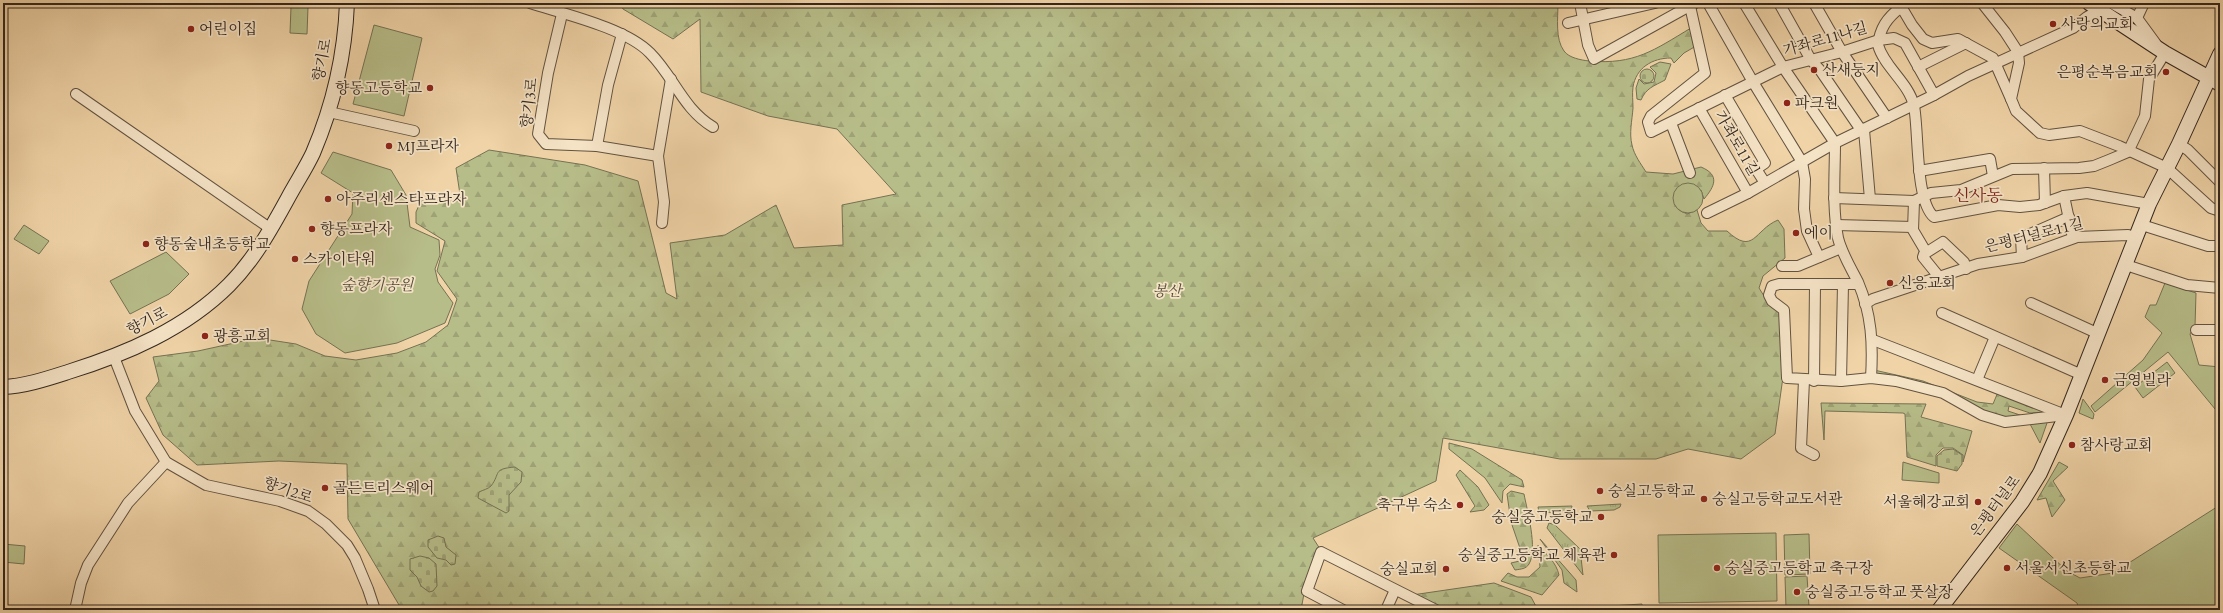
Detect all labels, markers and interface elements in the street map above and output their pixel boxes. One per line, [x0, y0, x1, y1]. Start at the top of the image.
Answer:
place label: 사랑의교회 [2061, 14, 2133, 33]
street label: 가좌로11나길 [1780, 17, 1869, 60]
place label: 어린이집 [199, 19, 257, 38]
marker: 사랑의교회 [2048, 19, 2058, 29]
marker: 어린이집 [186, 24, 196, 34]
street label: 향기로 [308, 36, 335, 83]
place label: 산새둥지 [1822, 60, 1880, 79]
place label: 은평순복음교회 [2057, 62, 2158, 81]
marker: 산새둥지 [1809, 65, 1819, 75]
marker: 은평순복음교회 [2161, 67, 2171, 77]
street label: 향기3로 [516, 76, 541, 129]
place label: 향동고등학교 [335, 78, 422, 97]
marker: 향동고등학교 [425, 83, 435, 93]
place label: 파크원 [1795, 93, 1838, 112]
marker: 파크원 [1782, 98, 1792, 108]
street label: 가좌로11길 [1711, 107, 1764, 179]
place label: MJ프라자 [397, 136, 460, 155]
marker: MJ프라자 [384, 141, 394, 151]
district label: 신사동 [1953, 184, 2003, 206]
place label: 아주리센스타프라자 [336, 189, 467, 208]
marker: 아주리센스타프라자 [323, 194, 333, 204]
street label: 은평터널로11길 [1982, 213, 2085, 256]
place label: 향동프라자 [320, 219, 393, 238]
place label: 에이 [1804, 223, 1833, 242]
marker: 향동프라자 [307, 224, 317, 234]
marker: 에이 [1791, 228, 1801, 238]
place label: 향동숲내초등학교 [154, 234, 270, 253]
marker: 향동숲내초등학교 [141, 239, 151, 249]
place label: 스카이타워 [303, 249, 375, 268]
marker: 스카이타워 [290, 254, 300, 264]
place label: 신응교회 [1898, 273, 1956, 292]
park label: 숲향기공원 [341, 275, 415, 294]
marker: 신응교회 [1885, 278, 1895, 288]
park label: 봉산 [1153, 281, 1184, 300]
street label: 향기로 [123, 302, 171, 339]
place label: 광흥교회 [213, 326, 271, 345]
marker: 광흥교회 [200, 331, 210, 341]
place label: 금영빌라 [2113, 370, 2171, 389]
marker: 금영빌라 [2100, 375, 2110, 385]
place label: 참사랑교회 [2080, 435, 2152, 454]
marker: 참사랑교회 [2067, 440, 2077, 450]
street label: 은평터널로 [1965, 471, 2024, 540]
street label: 향기2로 [261, 472, 316, 507]
place label: 골든트리스웨어 [333, 478, 434, 497]
place label: 숭실고등학교 [1608, 481, 1695, 500]
marker: 골든트리스웨어 [320, 483, 330, 493]
marker: 숭실고등학교 [1595, 486, 1605, 496]
place label: 숭실고등학교도서관 [1712, 489, 1843, 508]
place label: 서울혜강교회 [1883, 492, 1970, 511]
marker: 숭실고등학교도서관 [1699, 494, 1709, 504]
place label: 축구부 숙소 [1377, 495, 1453, 514]
marker: 서울혜강교회 [1973, 497, 1983, 507]
marker: 축구부 숙소 [1455, 500, 1465, 510]
place label: 숭실중고등학교 [1492, 507, 1594, 526]
marker: 숭실중고등학교 [1596, 512, 1606, 522]
place label: 숭실중고등학교 체육관 [1458, 545, 1607, 564]
marker: 숭실중고등학교 체육관 [1609, 550, 1619, 560]
place label: 숭실중고등학교 축구장 [1725, 558, 1873, 577]
place label: 서울서신초등학교 [2015, 558, 2131, 577]
place label: 숭실교회 [1380, 559, 1438, 578]
marker: 숭실중고등학교 축구장 [1712, 563, 1722, 573]
marker: 서울서신초등학교 [2002, 563, 2012, 573]
marker: 숭실교회 [1441, 564, 1451, 574]
place label: 숭실중고등학교 풋살장 [1805, 582, 1953, 601]
marker: 숭실중고등학교 풋살장 [1792, 587, 1802, 597]

